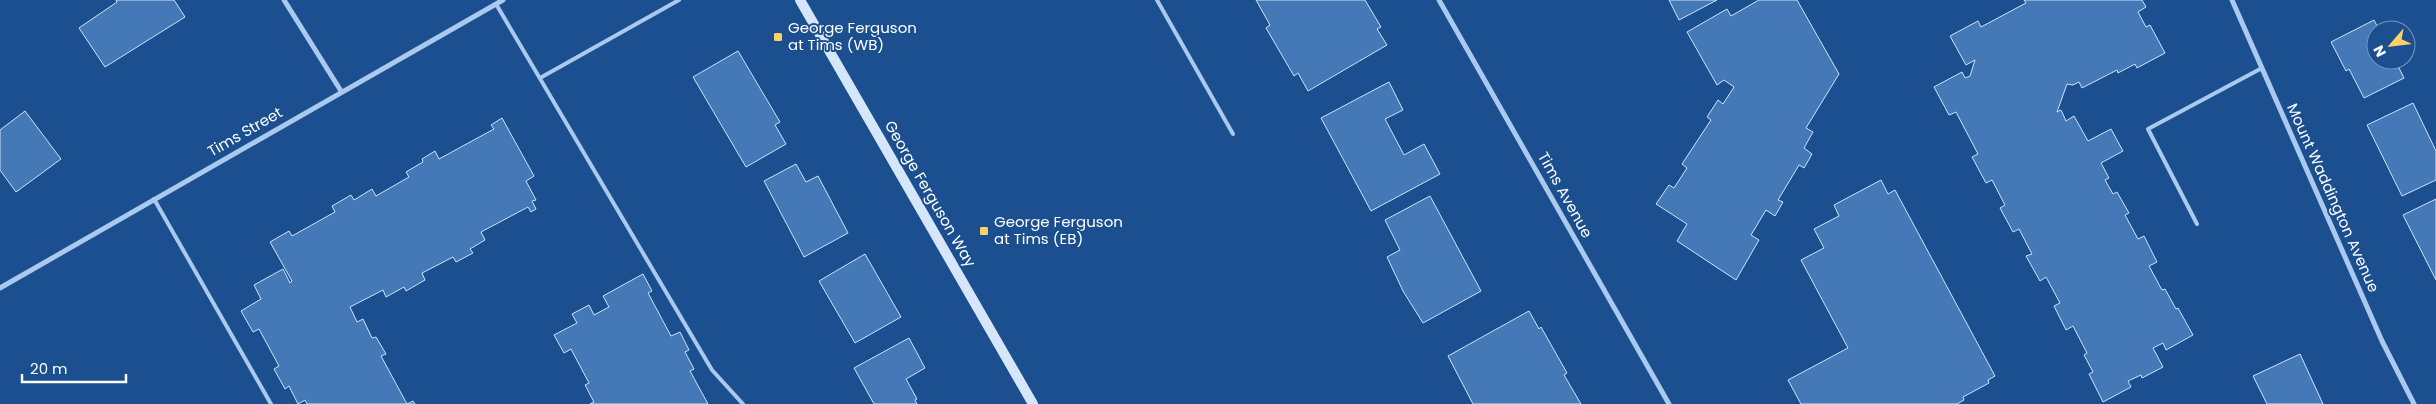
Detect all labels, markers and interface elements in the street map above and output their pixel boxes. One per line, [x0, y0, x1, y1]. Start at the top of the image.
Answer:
place label: George Ferguson at Tims (WB) [788, 17, 917, 55]
north arrow [2366, 20, 2416, 70]
marker: George Ferguson at Tims (WB) [772, 31, 784, 43]
text: N [2368, 42, 2391, 60]
street label: Mount Waddington Avenue [2282, 100, 2385, 296]
street label: Tims Street [204, 102, 286, 161]
street label: George Ferguson Way [880, 117, 981, 271]
street label: Tims Avenue [1533, 148, 1598, 242]
place label: George Ferguson at Tims (EB) [994, 211, 1123, 249]
marker: George Ferguson at Tims (EB) [978, 225, 990, 237]
scale bar [22, 352, 126, 384]
text: 20 m [30, 358, 68, 379]

